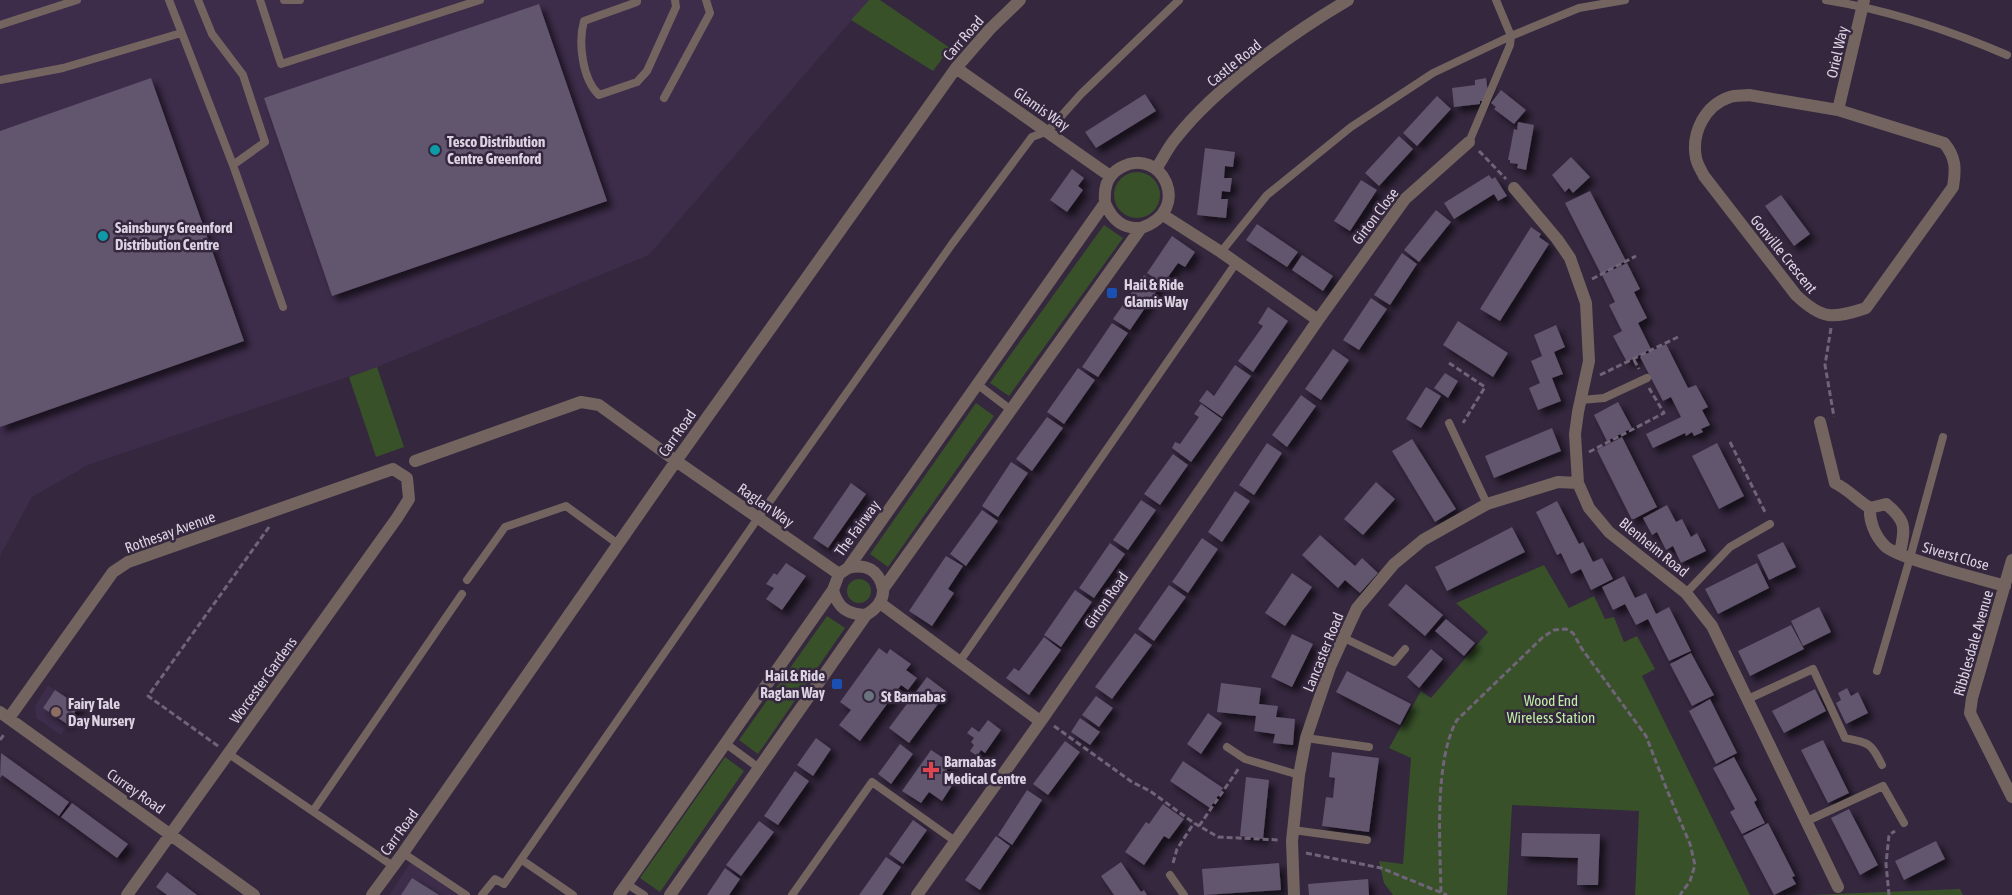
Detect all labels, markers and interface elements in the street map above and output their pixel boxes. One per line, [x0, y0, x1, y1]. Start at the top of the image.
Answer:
street label: Carr Road [939, 12, 987, 64]
street label: Oriel Way [1823, 24, 1851, 80]
street label: Castle Road [1204, 36, 1264, 90]
street label: Glamis Way [1011, 84, 1073, 134]
place label: Tesco Distribution Centre Greenford [447, 133, 545, 167]
marker: Tesco Distribution Centre Greenford [428, 143, 442, 157]
street label: Girton Close [1348, 184, 1402, 247]
street label: Gonville Crescent [1747, 211, 1821, 297]
place label: Sainsburys Greenford Distribution Centre [115, 219, 233, 253]
marker: Sainsburys Greenford Distribution Centre [96, 229, 110, 243]
place label: Hail & Ride Glamis Way [1124, 276, 1189, 310]
marker: Hail & Ride Glamis Way [1105, 286, 1119, 300]
street label: Carr Road [655, 406, 699, 460]
street label: Raglan Way [735, 479, 797, 531]
street label: The Fairway [831, 497, 883, 559]
street label: Rothesay Avenue [122, 508, 218, 556]
street label: Blenheim Road [1616, 514, 1692, 580]
street label: Siverst Close [1921, 538, 1991, 574]
street label: Girton Road [1080, 569, 1132, 631]
street label: Ribblesdale Avenue [1950, 588, 1996, 698]
street label: Lancaster Road [1299, 610, 1347, 694]
street label: Worcester Gardens [226, 633, 300, 727]
place label: Hail & Ride Raglan Way [760, 667, 826, 701]
marker: Hail & Ride Raglan Way [830, 677, 844, 691]
place label: St Barnabas [881, 688, 947, 705]
marker: St Barnabas [862, 689, 876, 703]
park label: Wood End Wireless Station [1507, 692, 1595, 726]
place label: Fairy Tale Day Nursery [68, 695, 136, 729]
marker: Fairy Tale Day Nursery [49, 705, 63, 719]
place label: Barnabas Medical Centre [944, 753, 1026, 787]
marker: Barnabas Medical Centre [922, 761, 940, 779]
street label: Currey Road [104, 765, 168, 817]
street label: Carr Road [376, 805, 422, 859]

